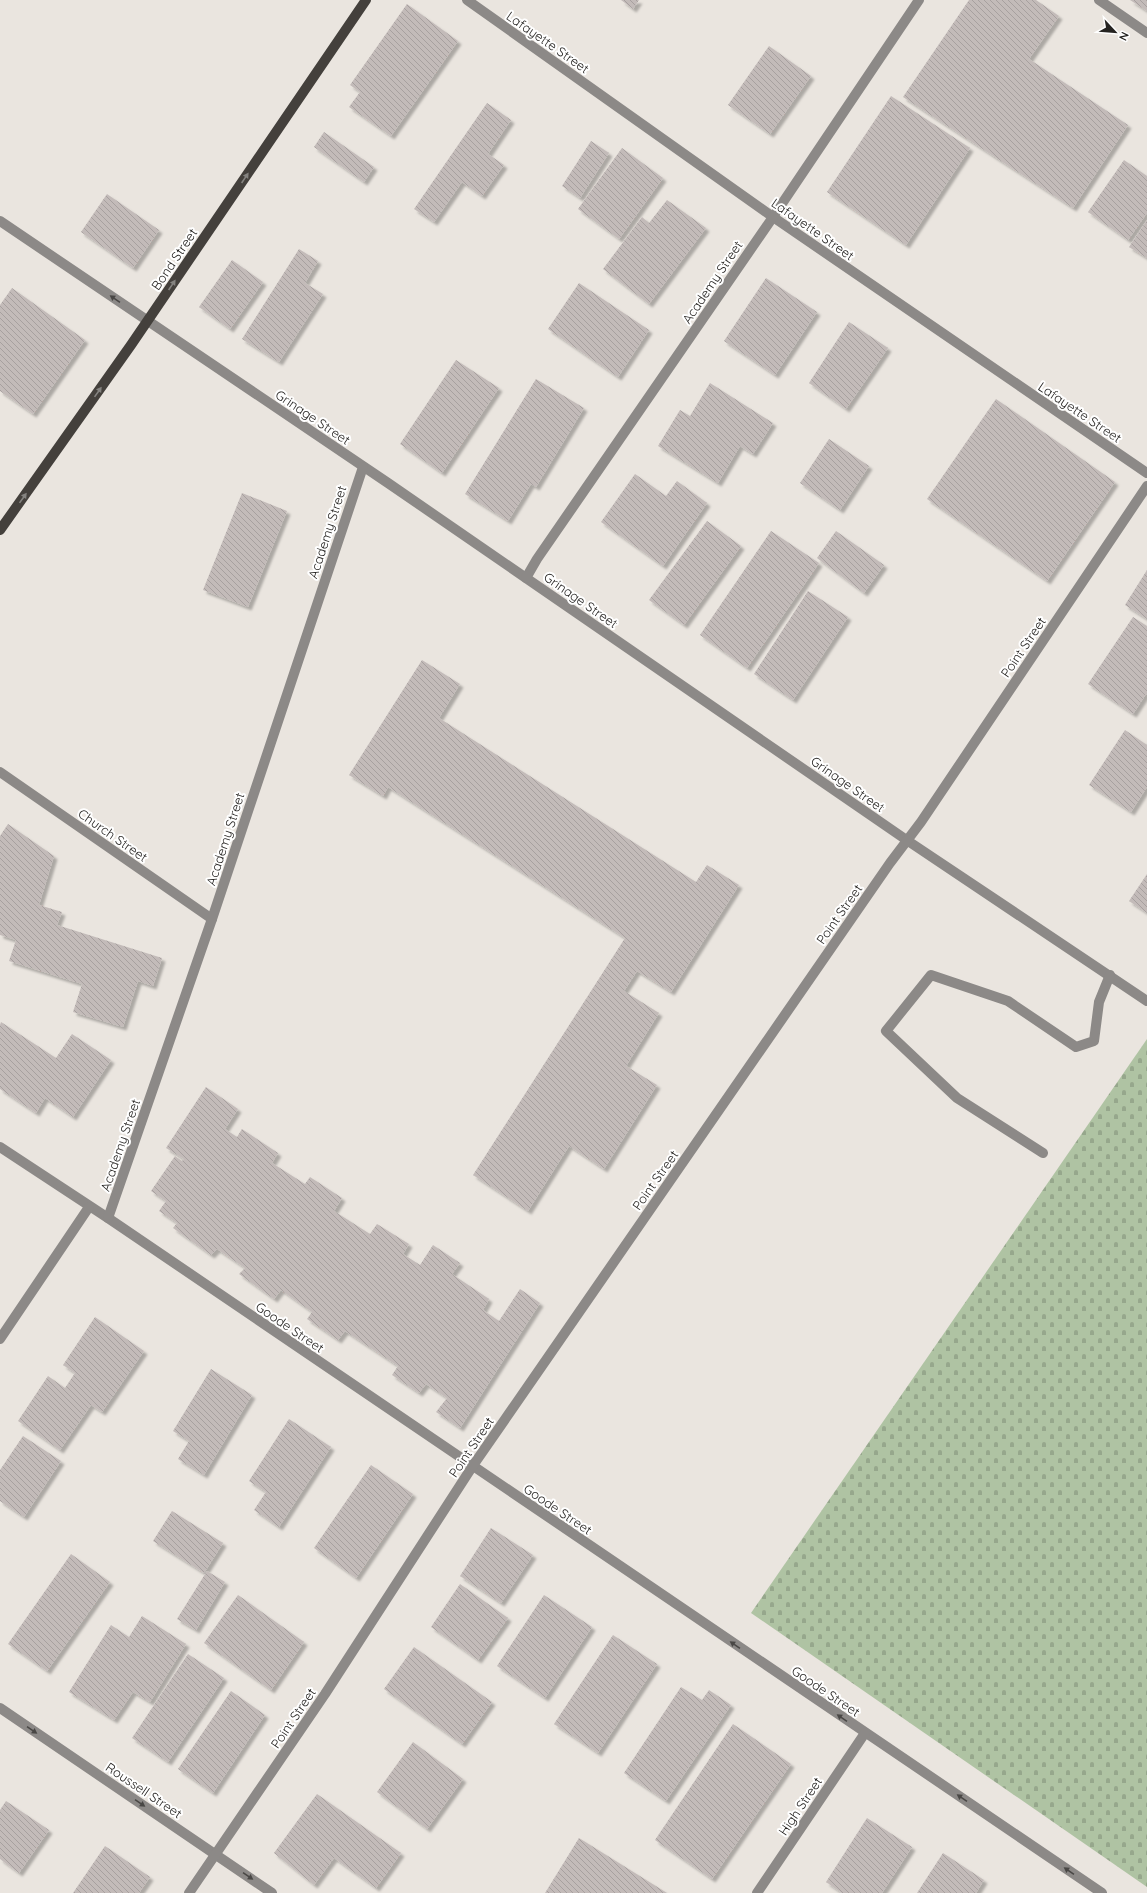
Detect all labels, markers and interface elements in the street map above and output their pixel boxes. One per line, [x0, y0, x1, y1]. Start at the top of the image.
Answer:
street label: Lafayette Street [504, 8, 592, 76]
north arrow [1095, 12, 1135, 52]
text: N [1116, 30, 1132, 43]
one-way arrow [241, 173, 249, 183]
street label: Lafayette Street [769, 195, 857, 263]
street label: Bond Street [148, 225, 200, 293]
street label: Academy Street [678, 238, 746, 326]
one-way arrow [168, 280, 176, 291]
one-way arrow [110, 295, 120, 303]
street label: Lafayette Street [1035, 378, 1125, 446]
street label: Grinage Street [273, 386, 353, 448]
one-way arrow [94, 387, 102, 397]
street label: Academy Street [304, 484, 350, 580]
one-way arrow [18, 493, 27, 504]
street label: Grinage Street [541, 569, 621, 631]
street label: Point Street [997, 614, 1049, 680]
street label: Grinage Street [808, 753, 888, 815]
street label: Academy Street [202, 791, 248, 887]
street label: Church Street [75, 805, 151, 865]
street label: Point Street [813, 881, 865, 947]
street label: Academy Street [97, 1097, 143, 1193]
street label: Point Street [629, 1147, 681, 1213]
street label: Goode Street [253, 1298, 327, 1356]
street label: Point Street [445, 1414, 497, 1480]
street label: Goode Street [521, 1480, 595, 1538]
one-way arrow [729, 1641, 740, 1649]
street label: Goode Street [789, 1662, 863, 1720]
street label: Point Street [267, 1685, 319, 1751]
one-way arrow [837, 1714, 847, 1722]
one-way arrow [27, 1726, 38, 1734]
street label: Roussell Street [103, 1759, 185, 1821]
street label: High Street [775, 1774, 825, 1838]
one-way arrow [956, 1794, 967, 1802]
one-way arrow [135, 1799, 145, 1807]
one-way arrow [1064, 1867, 1074, 1875]
one-way arrow [242, 1872, 253, 1880]

